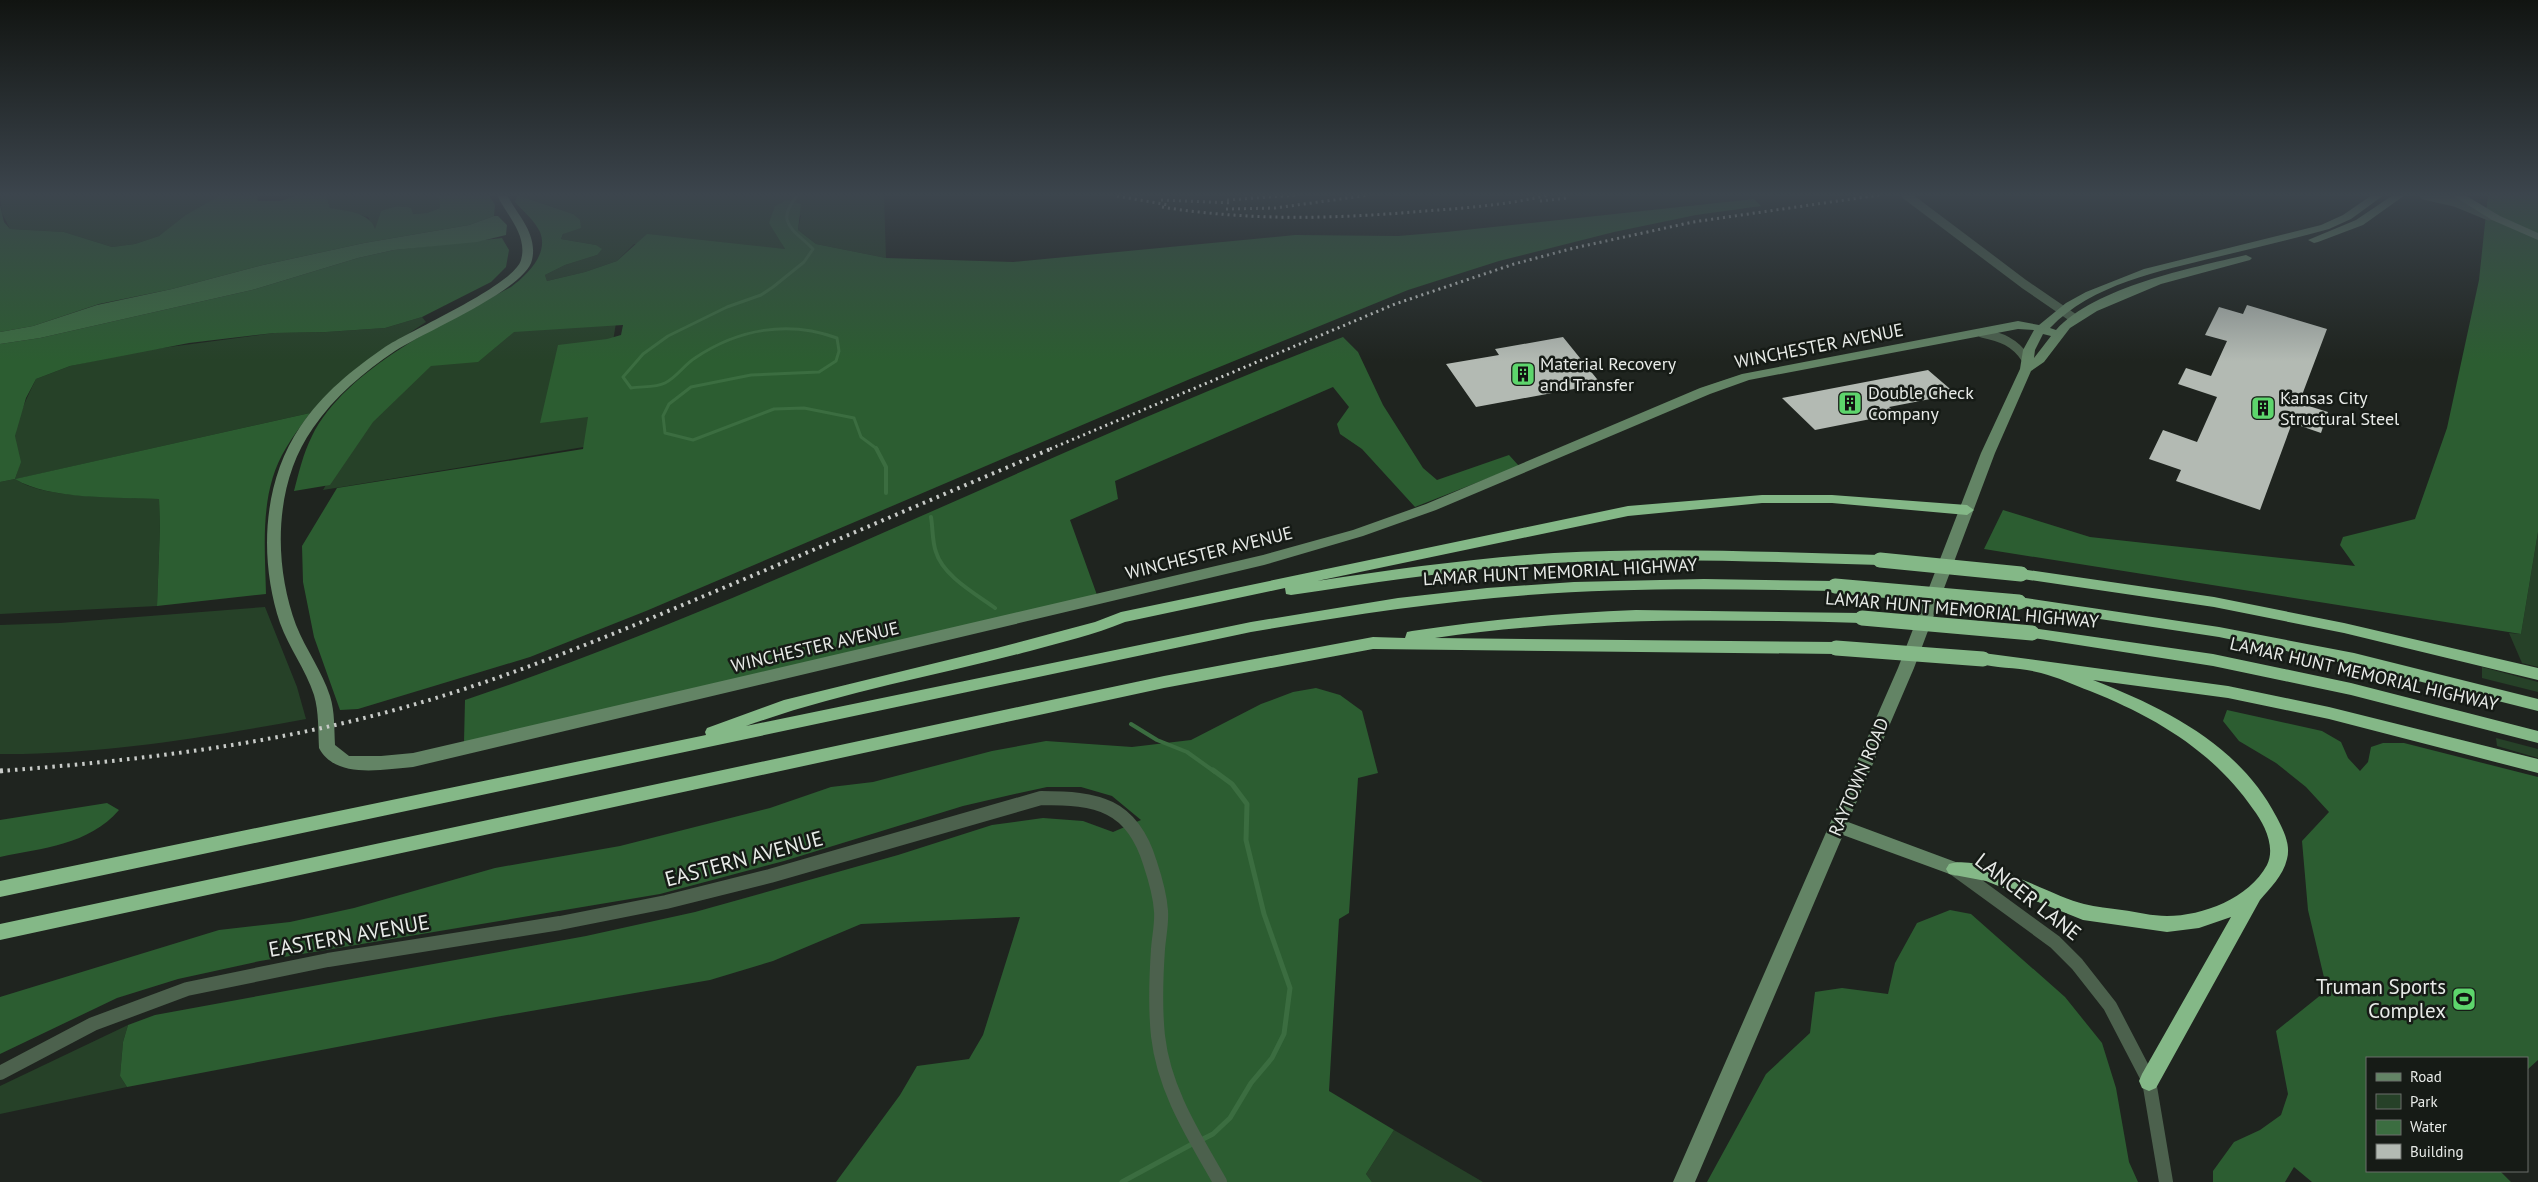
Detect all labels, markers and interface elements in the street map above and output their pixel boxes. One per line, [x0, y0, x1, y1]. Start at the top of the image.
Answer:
street label: WINCHESTER AVENUE [1733, 318, 1905, 373]
place label: Material Recovery and Transfer [1540, 352, 1677, 396]
building icon: Material Recovery and Transfer [1510, 361, 1536, 387]
place label: Double Check Company [1868, 381, 1974, 425]
place label: Kansas City Structural Steel [2280, 386, 2400, 430]
building icon: Double Check Company [1837, 390, 1863, 416]
building icon: Kansas City Structural Steel [2250, 395, 2276, 421]
street label: WINCHESTER AVENUE [1123, 521, 1295, 584]
street label: LAMAR HUNT MEMORIAL HIGHWAY [1422, 553, 1698, 590]
street label: LAMAR HUNT MEMORIAL HIGHWAY [1824, 586, 2100, 633]
street label: WINCHESTER AVENUE [729, 616, 901, 677]
street label: LAMAR HUNT MEMORIAL HIGHWAY [2228, 631, 2501, 716]
street label: RAYTOWN ROAD [1823, 714, 1894, 839]
street label: EASTERN AVENUE [662, 824, 826, 893]
street label: LANCER LANE [1970, 847, 2087, 946]
street label: EASTERN AVENUE [266, 908, 431, 963]
place label: Truman Sports Complex [2316, 973, 2446, 1024]
sports icon: Truman Sports Complex [2451, 986, 2477, 1012]
legend [2366, 1057, 2528, 1172]
text: Road [2410, 1067, 2442, 1086]
text: Park [2410, 1092, 2438, 1111]
text: Water [2410, 1117, 2447, 1136]
text: Building [2410, 1142, 2464, 1161]

